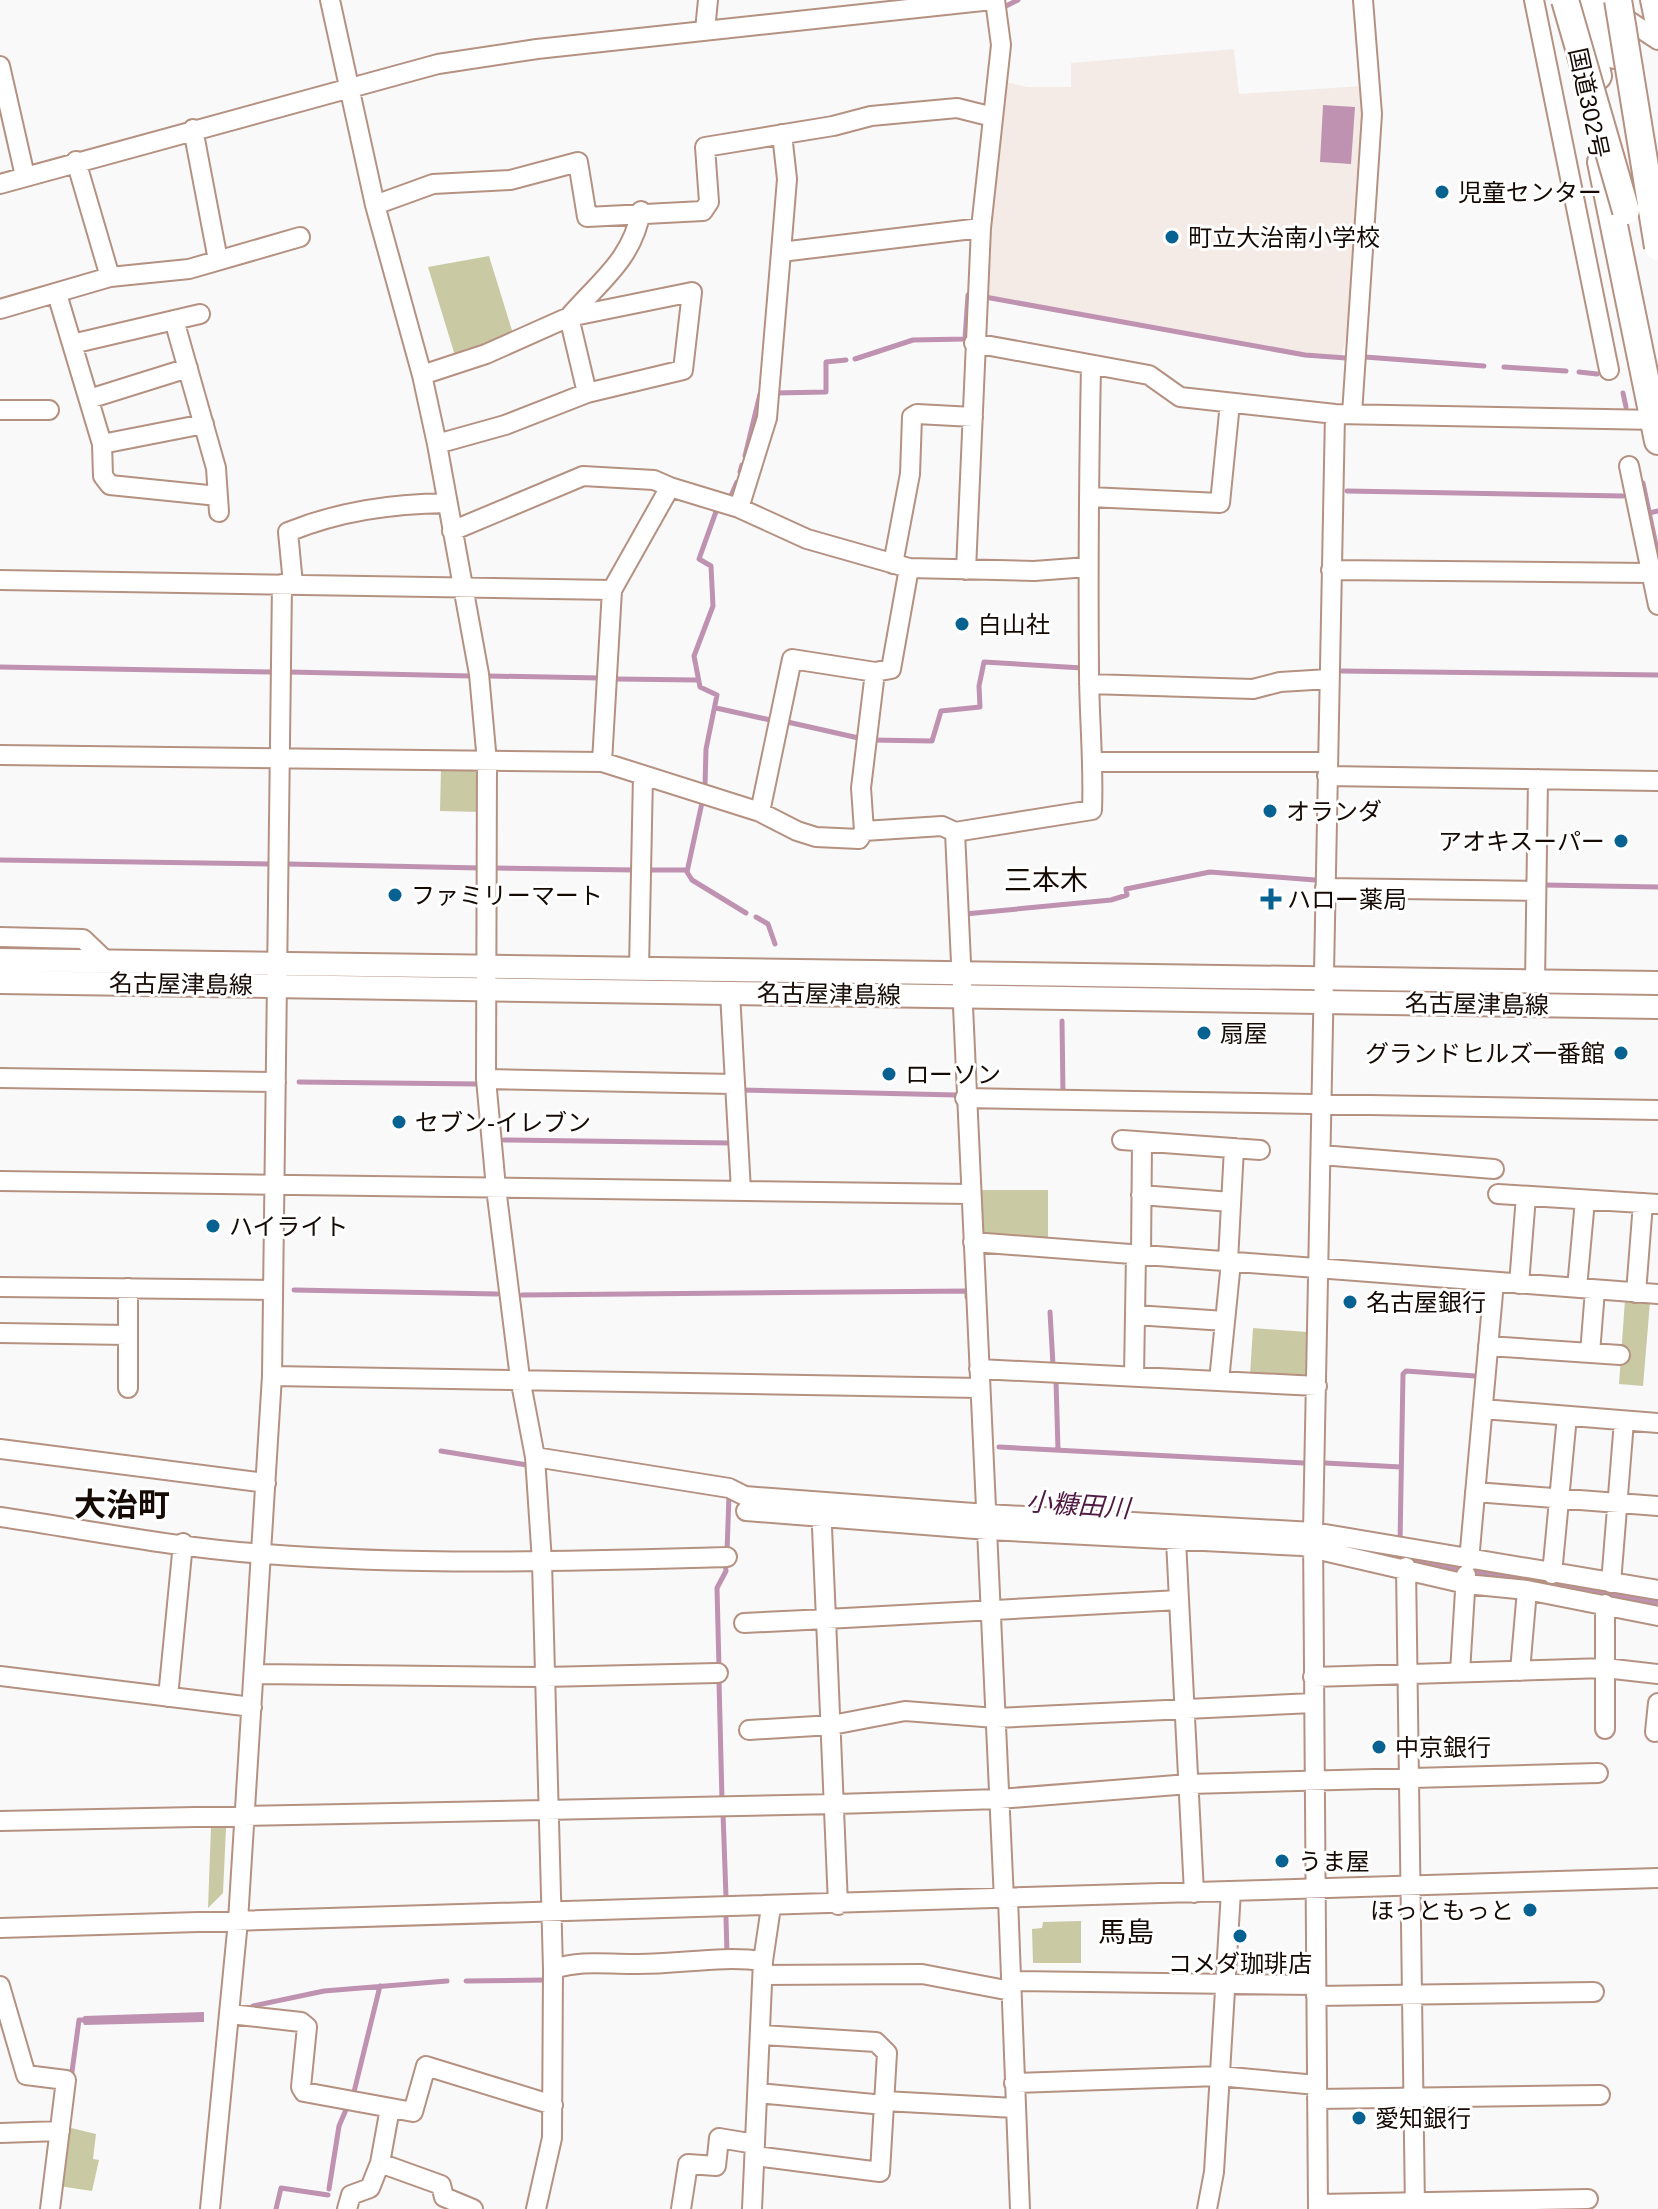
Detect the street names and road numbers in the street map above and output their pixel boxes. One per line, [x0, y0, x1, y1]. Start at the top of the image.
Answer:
street label: 国道302号 [1564, 45, 1614, 161]
street label: 名古屋津島線 [109, 969, 253, 999]
street label: 名古屋津島線 [757, 979, 901, 1009]
street label: 名古屋津島線 [1405, 989, 1549, 1019]

